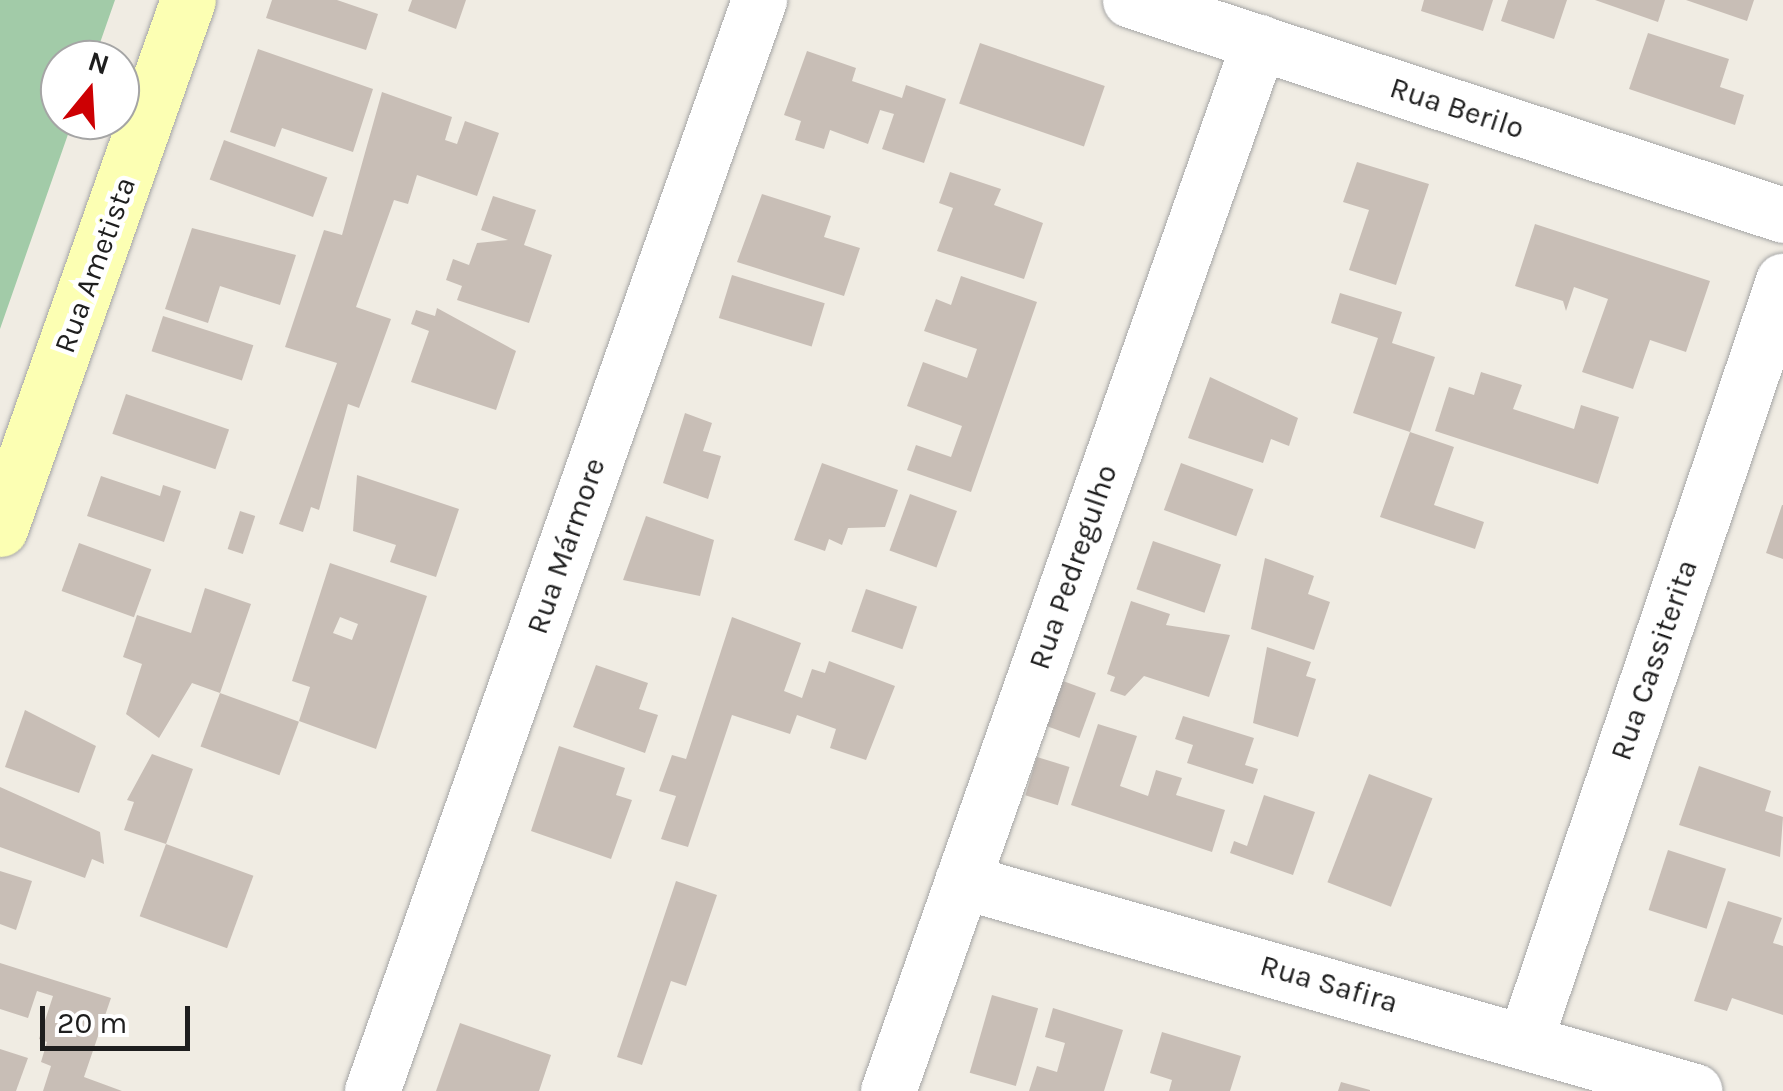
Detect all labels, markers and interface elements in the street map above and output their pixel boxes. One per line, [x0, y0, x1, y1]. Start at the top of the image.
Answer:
north arrow [40, 40, 140, 140]
text: N [84, 44, 113, 82]
street label: Rua Berilo [1385, 69, 1529, 147]
street label: Rua Ametista [47, 172, 143, 358]
street label: Rua Mármore [519, 453, 613, 639]
street label: Rua Pedregulho [1021, 460, 1125, 674]
street label: Rua Cassiterita [1603, 555, 1705, 765]
street label: Rua Safira [1256, 947, 1402, 1021]
scale bar [45, 986, 195, 1048]
text: 20 m [57, 1005, 127, 1041]

